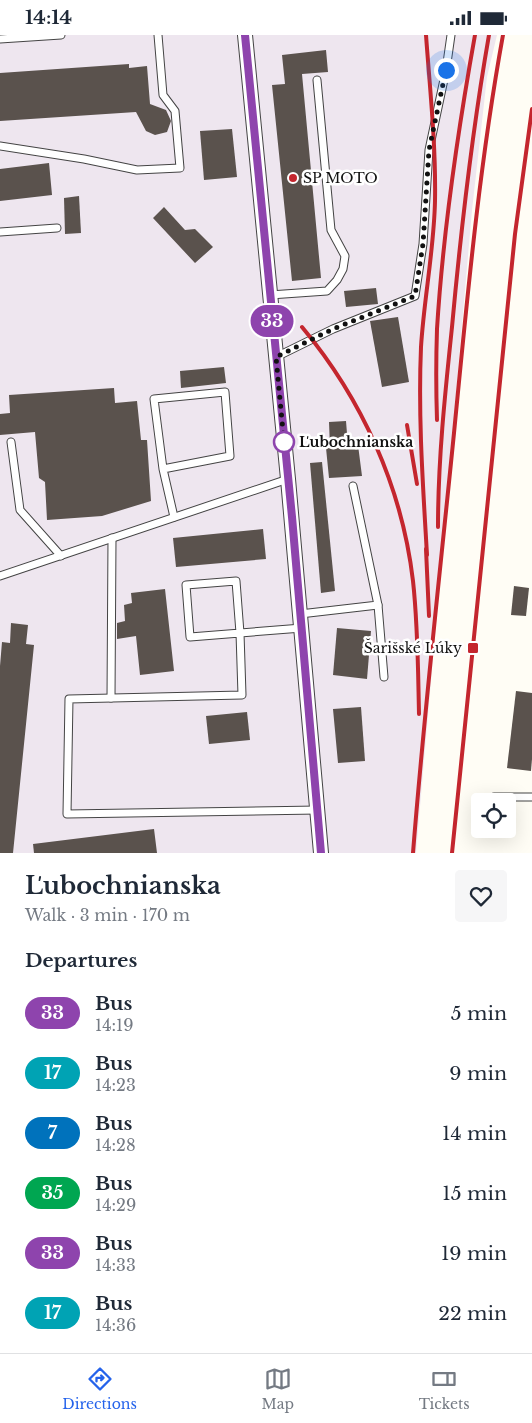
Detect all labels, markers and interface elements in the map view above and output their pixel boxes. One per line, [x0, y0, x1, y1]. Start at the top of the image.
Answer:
text: 14:14 [25, 6, 72, 29]
your location [434, 58, 459, 83]
place label: SP MOTO [303, 169, 378, 187]
marker: SP MOTO [287, 172, 299, 184]
line badge: 33 [250, 305, 294, 337]
text: 33 [261, 310, 283, 332]
marker: Ľubochnianska [273, 431, 295, 453]
place label: Ľubochnianska [299, 433, 413, 451]
place label: Šarišské Lúky [364, 638, 462, 657]
marker: Šarišské Lúky [466, 641, 480, 655]
map controls [471, 793, 516, 838]
button: locate [471, 793, 516, 838]
button: heart [455, 870, 507, 922]
text: Ľubochnianska [25, 871, 221, 900]
text: Walk · 3 min · 170 m [25, 905, 190, 925]
text: Departures [25, 949, 137, 972]
text: Bus [95, 992, 132, 1015]
text: 33 [41, 1002, 64, 1024]
text: 5 min [451, 1002, 507, 1025]
text: 14:19 [95, 1015, 133, 1035]
text: Bus [95, 1052, 132, 1075]
text: 17 [44, 1062, 61, 1084]
text: 9 min [449, 1062, 507, 1085]
text: 14:23 [95, 1075, 136, 1095]
text: Bus [95, 1112, 132, 1135]
text: 7 [48, 1122, 57, 1144]
text: 14 min [442, 1122, 507, 1145]
text: 14:28 [95, 1135, 136, 1155]
text: Bus [95, 1172, 132, 1195]
text: 35 [41, 1182, 64, 1204]
text: 15 min [442, 1182, 507, 1205]
text: 14:29 [95, 1195, 136, 1215]
text: Bus [95, 1232, 132, 1255]
text: 33 [41, 1242, 64, 1264]
text: 19 min [441, 1242, 507, 1265]
text: 14:33 [95, 1255, 136, 1275]
text: Bus [95, 1292, 132, 1315]
text: 17 [44, 1302, 61, 1324]
text: 22 min [438, 1302, 507, 1325]
text: 14:36 [95, 1315, 136, 1335]
tab: Directions [62, 1365, 137, 1413]
tab: Map [262, 1365, 294, 1413]
tab: Tickets [419, 1365, 470, 1413]

